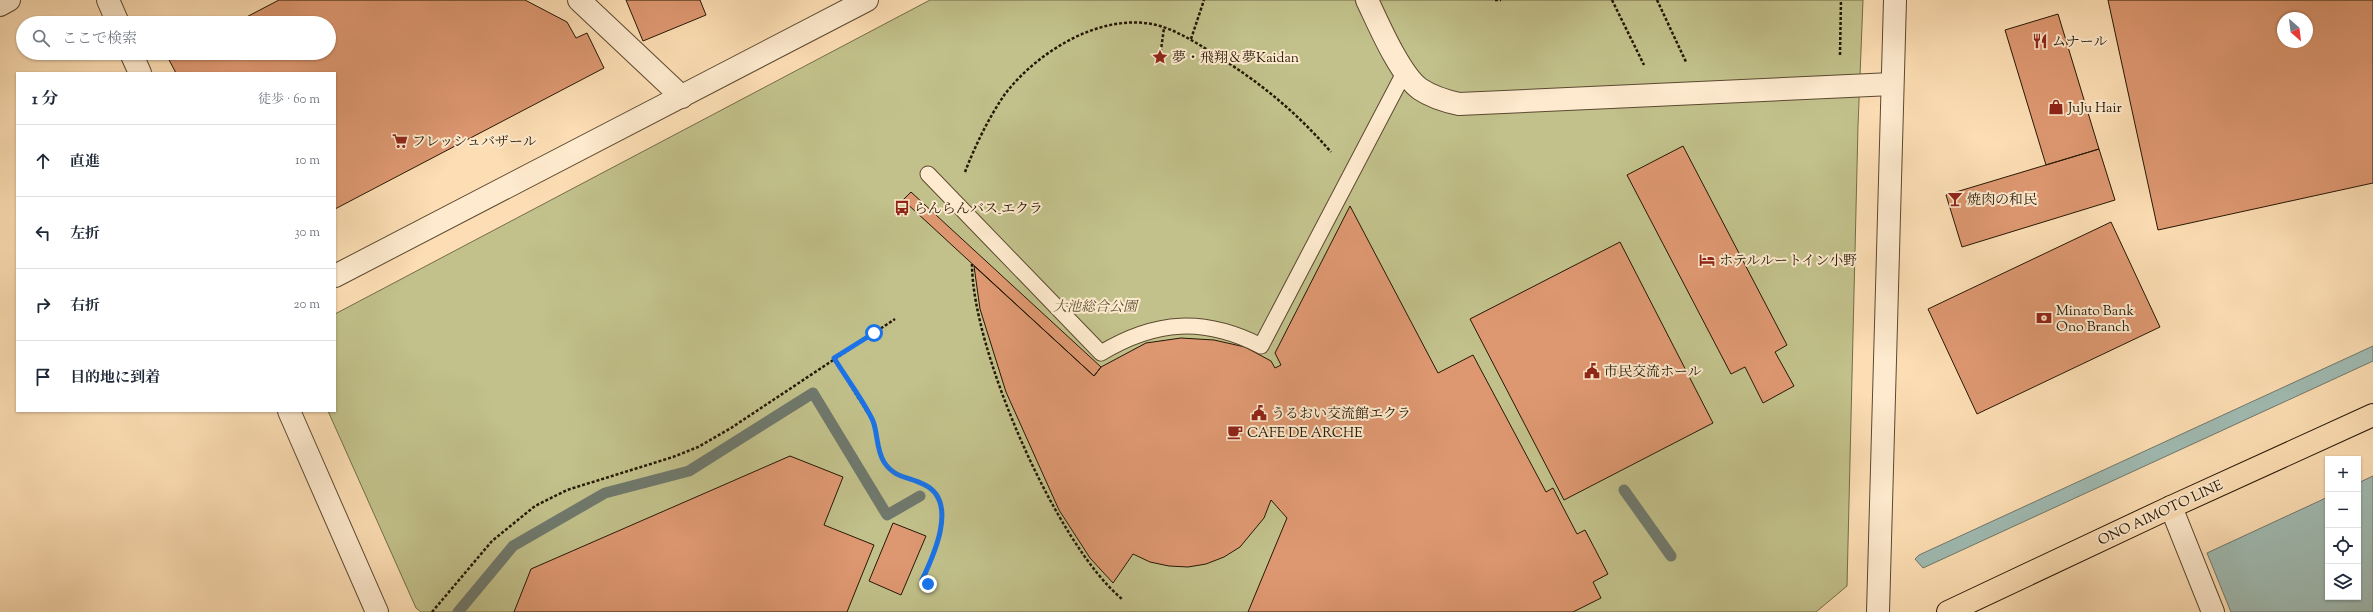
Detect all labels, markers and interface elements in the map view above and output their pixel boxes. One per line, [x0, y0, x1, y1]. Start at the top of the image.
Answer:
north arrow [2277, 12, 2313, 48]
search box [16, 16, 336, 60]
icon: search [30, 27, 52, 49]
text: ここで検索 [62, 29, 137, 50]
restaurant icon: ムナール [2031, 32, 2049, 50]
place label: ムナール [2052, 33, 2107, 53]
place icon: 夢・飛翔＆夢Kaidan [1151, 48, 1169, 66]
place label: 夢・飛翔＆夢Kaidan [1172, 49, 1299, 69]
text: 1 分 [32, 88, 58, 112]
text: 徒歩 · 60 m [258, 91, 320, 109]
shop icon: JuJu Hair [2047, 98, 2065, 116]
place label: JuJu Hair [2067, 99, 2122, 119]
supermarket icon: フレッシュバザール [391, 132, 409, 150]
place label: フレッシュバザール [412, 133, 537, 153]
icon: ahead [32, 150, 54, 172]
text: 直進 [70, 152, 100, 173]
text: 10 m [295, 152, 320, 170]
bar icon: 焼肉の和民 [1946, 190, 1964, 208]
place label: 焼肉の和民 [1967, 191, 2037, 211]
bus stop icon: らんらんバス_エクラ [893, 199, 911, 217]
place label: らんらんバス_エクラ [914, 200, 1043, 220]
icon: left [32, 222, 54, 244]
text: 左折 [70, 224, 100, 245]
text: 30 m [294, 224, 320, 242]
hotel icon: ホテルルートイン小野 [1698, 251, 1716, 269]
place label: ホテルルートイン小野 [1719, 252, 1857, 272]
icon: right [32, 294, 54, 316]
text: 右折 [70, 296, 100, 317]
text: 20 m [294, 296, 320, 314]
park label: 大池総合公園 [1053, 298, 1139, 318]
place label: Minato Bank Ono Branch [2056, 302, 2134, 338]
bank icon: Minato Bank Ono Branch [2035, 309, 2053, 327]
route start [865, 324, 883, 342]
public building icon: 市民交流ホール [1583, 362, 1601, 380]
place label: 市民交流ホール [1604, 363, 1702, 383]
icon: arrive [32, 366, 54, 388]
text: 目的地に到着 [70, 368, 160, 389]
public building icon: うるおい交流館エクラ [1250, 404, 1268, 422]
place label: うるおい交流館エクラ [1271, 405, 1411, 425]
cafe icon: CAFE DE ARCHE [1226, 423, 1244, 441]
place label: CAFE DE ARCHE [1247, 424, 1363, 444]
map controls [2325, 456, 2361, 600]
button: + [2325, 456, 2361, 492]
street label: ONO AIMOTO LINE [2095, 476, 2227, 552]
button: − [2325, 492, 2361, 528]
button: locate [2325, 528, 2361, 564]
button: layers [2325, 564, 2361, 600]
route end [919, 575, 937, 593]

